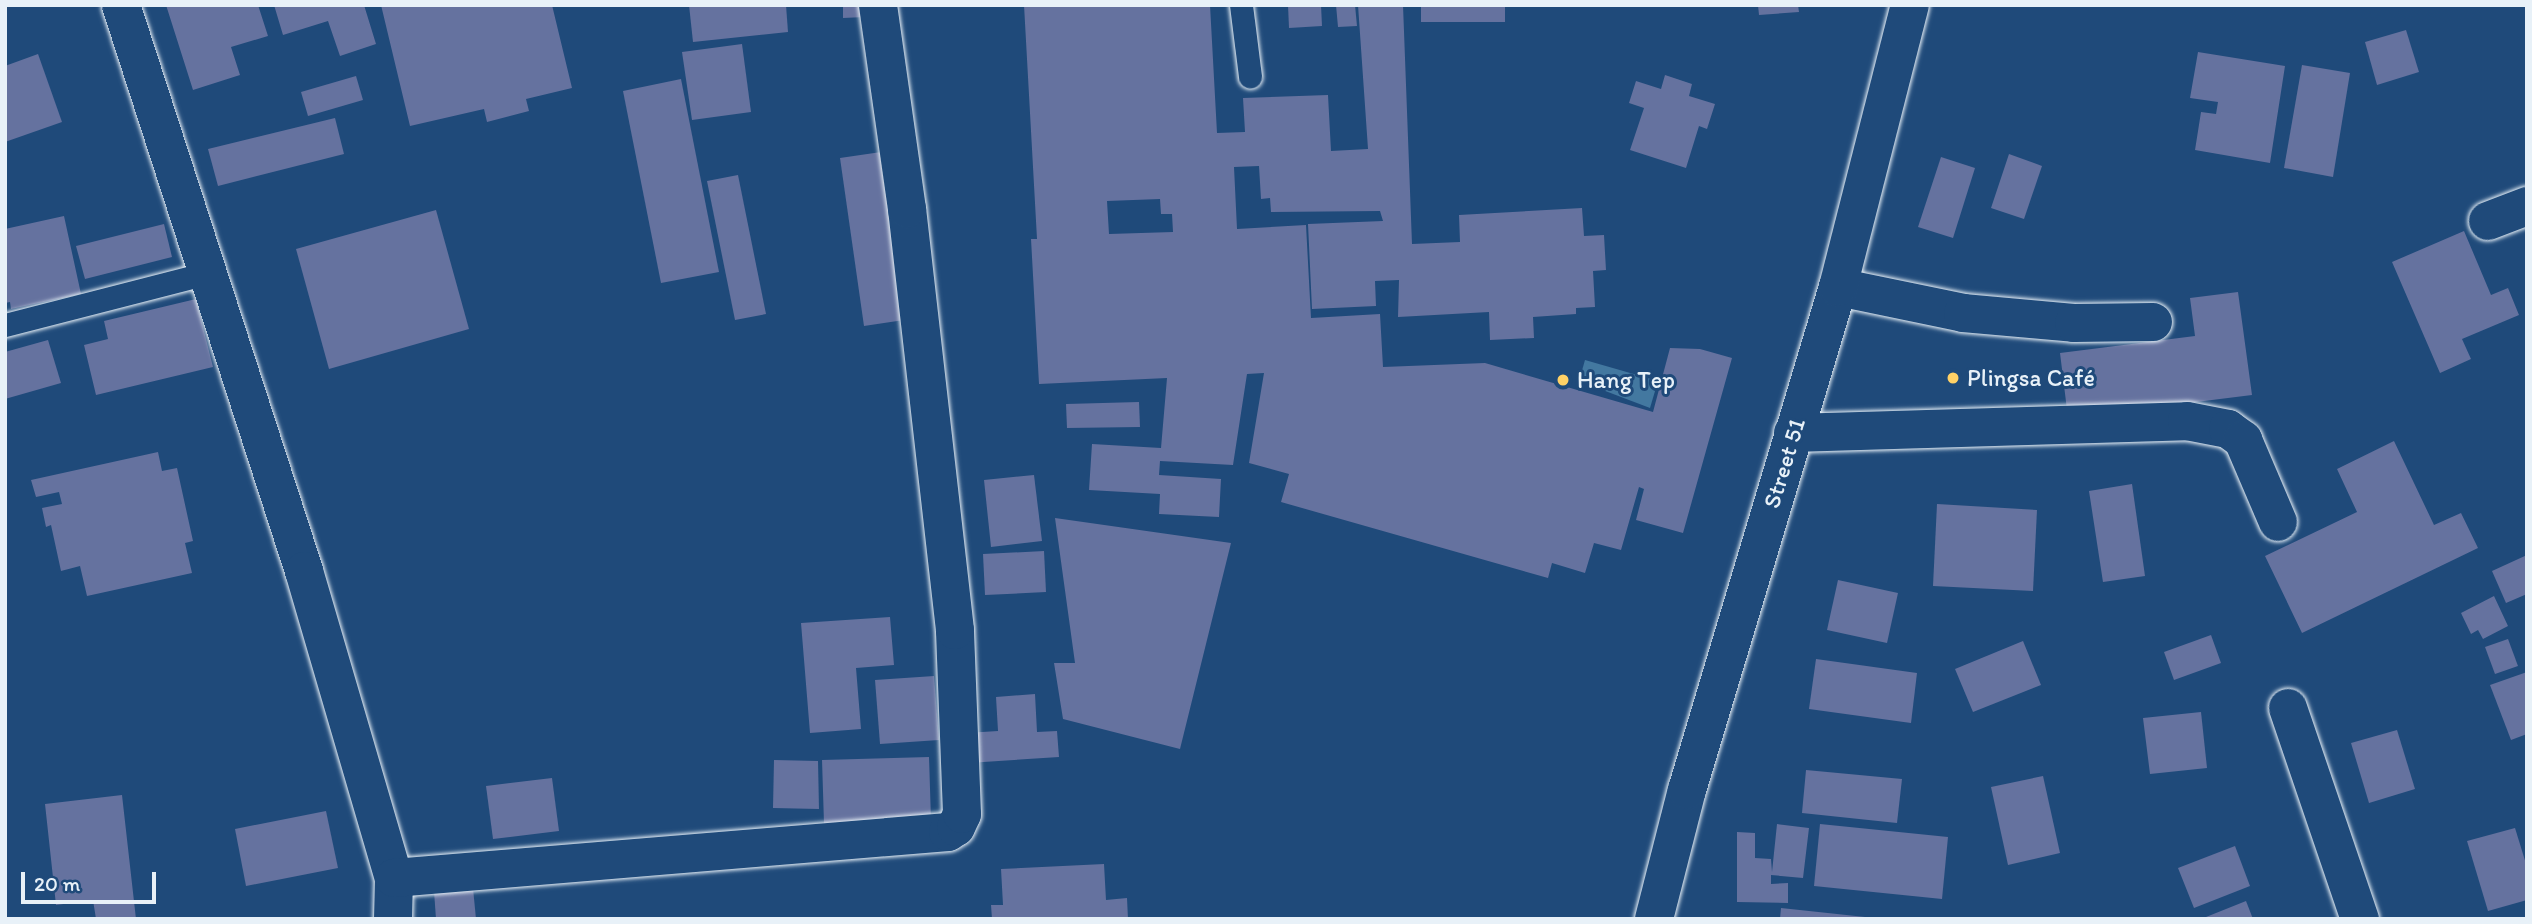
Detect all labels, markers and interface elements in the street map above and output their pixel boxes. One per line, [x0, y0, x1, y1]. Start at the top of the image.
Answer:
place label: Plingsa Café [1967, 364, 2094, 392]
place label: Hang Tep [1577, 366, 1672, 394]
marker: Plingsa Café [1945, 370, 1961, 386]
marker: Hang Tep [1555, 372, 1571, 388]
street label: Street 51 [1757, 415, 1811, 511]
scale bar [24, 858, 159, 902]
text: 20 m [34, 871, 80, 896]

